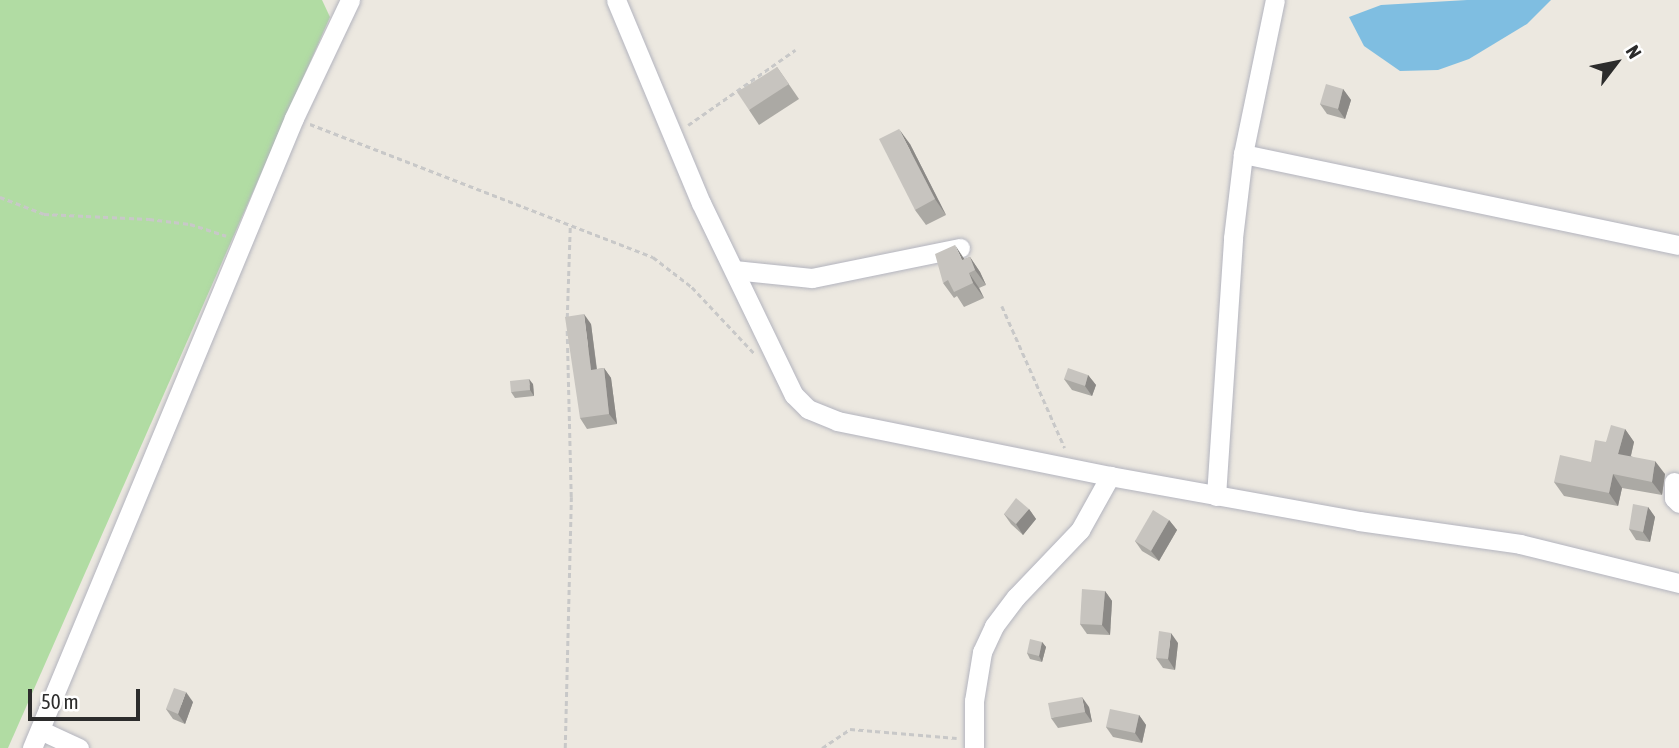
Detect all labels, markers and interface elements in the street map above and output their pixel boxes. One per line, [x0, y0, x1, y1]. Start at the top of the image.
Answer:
north arrow [1581, 28, 1651, 98]
text: N [1622, 41, 1646, 62]
scale bar [32, 674, 144, 718]
text: 50 m [41, 689, 79, 713]

